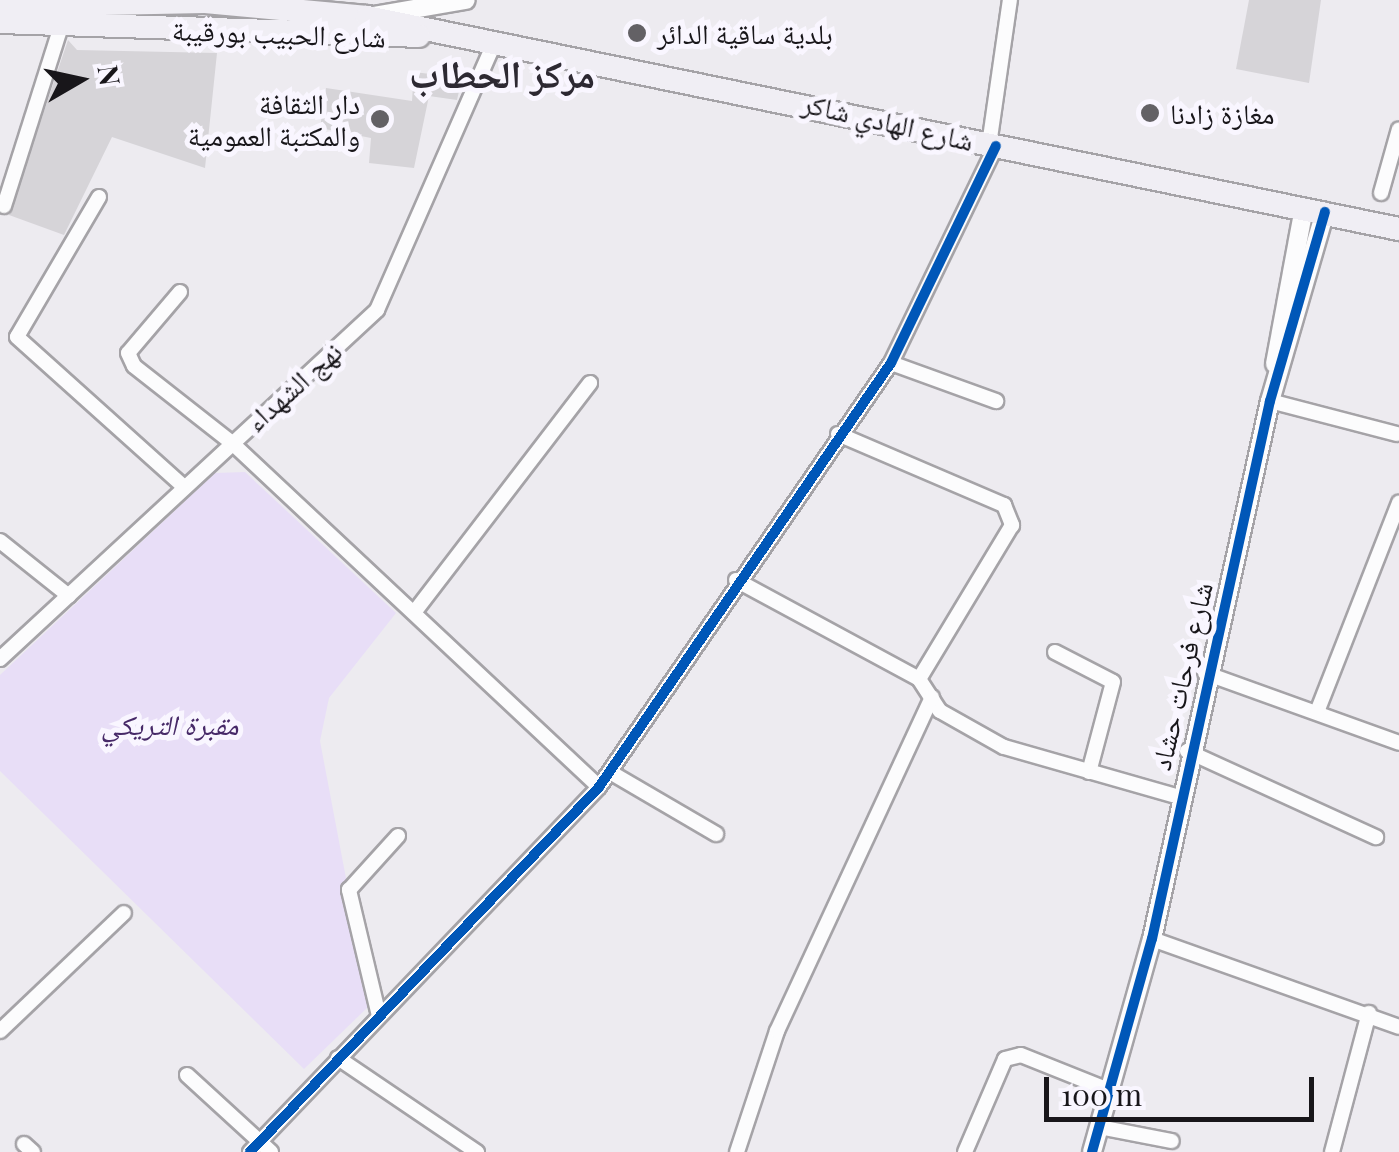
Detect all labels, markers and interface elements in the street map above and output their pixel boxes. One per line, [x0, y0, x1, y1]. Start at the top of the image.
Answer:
street label: شارع الحبيب بورقيبة [172, 12, 386, 54]
place label: بلدية ساقية الدائر [657, 16, 833, 50]
marker: بلدية ساقية الدائر [626, 22, 648, 44]
north arrow [30, 30, 130, 130]
district label: مركز الحطاب [409, 50, 595, 96]
text: N [90, 62, 130, 88]
street label: شارع الهادي شاكر [799, 85, 977, 157]
place label: دار الثقافة والمكتبة العمومية [188, 86, 360, 152]
place label: مغازة زادنا [1170, 96, 1274, 130]
marker: مغازة زادنا [1139, 102, 1161, 124]
marker: دار الثقافة والمكتبة العمومية [369, 108, 391, 130]
street label: نهج الشهداء [238, 334, 348, 438]
street label: شارع فرحات حشاد [1143, 579, 1219, 773]
park label: مقبرة التريكي [101, 707, 239, 741]
scale bar [1049, 1057, 1319, 1119]
text: 100 m [1061, 1074, 1142, 1114]

